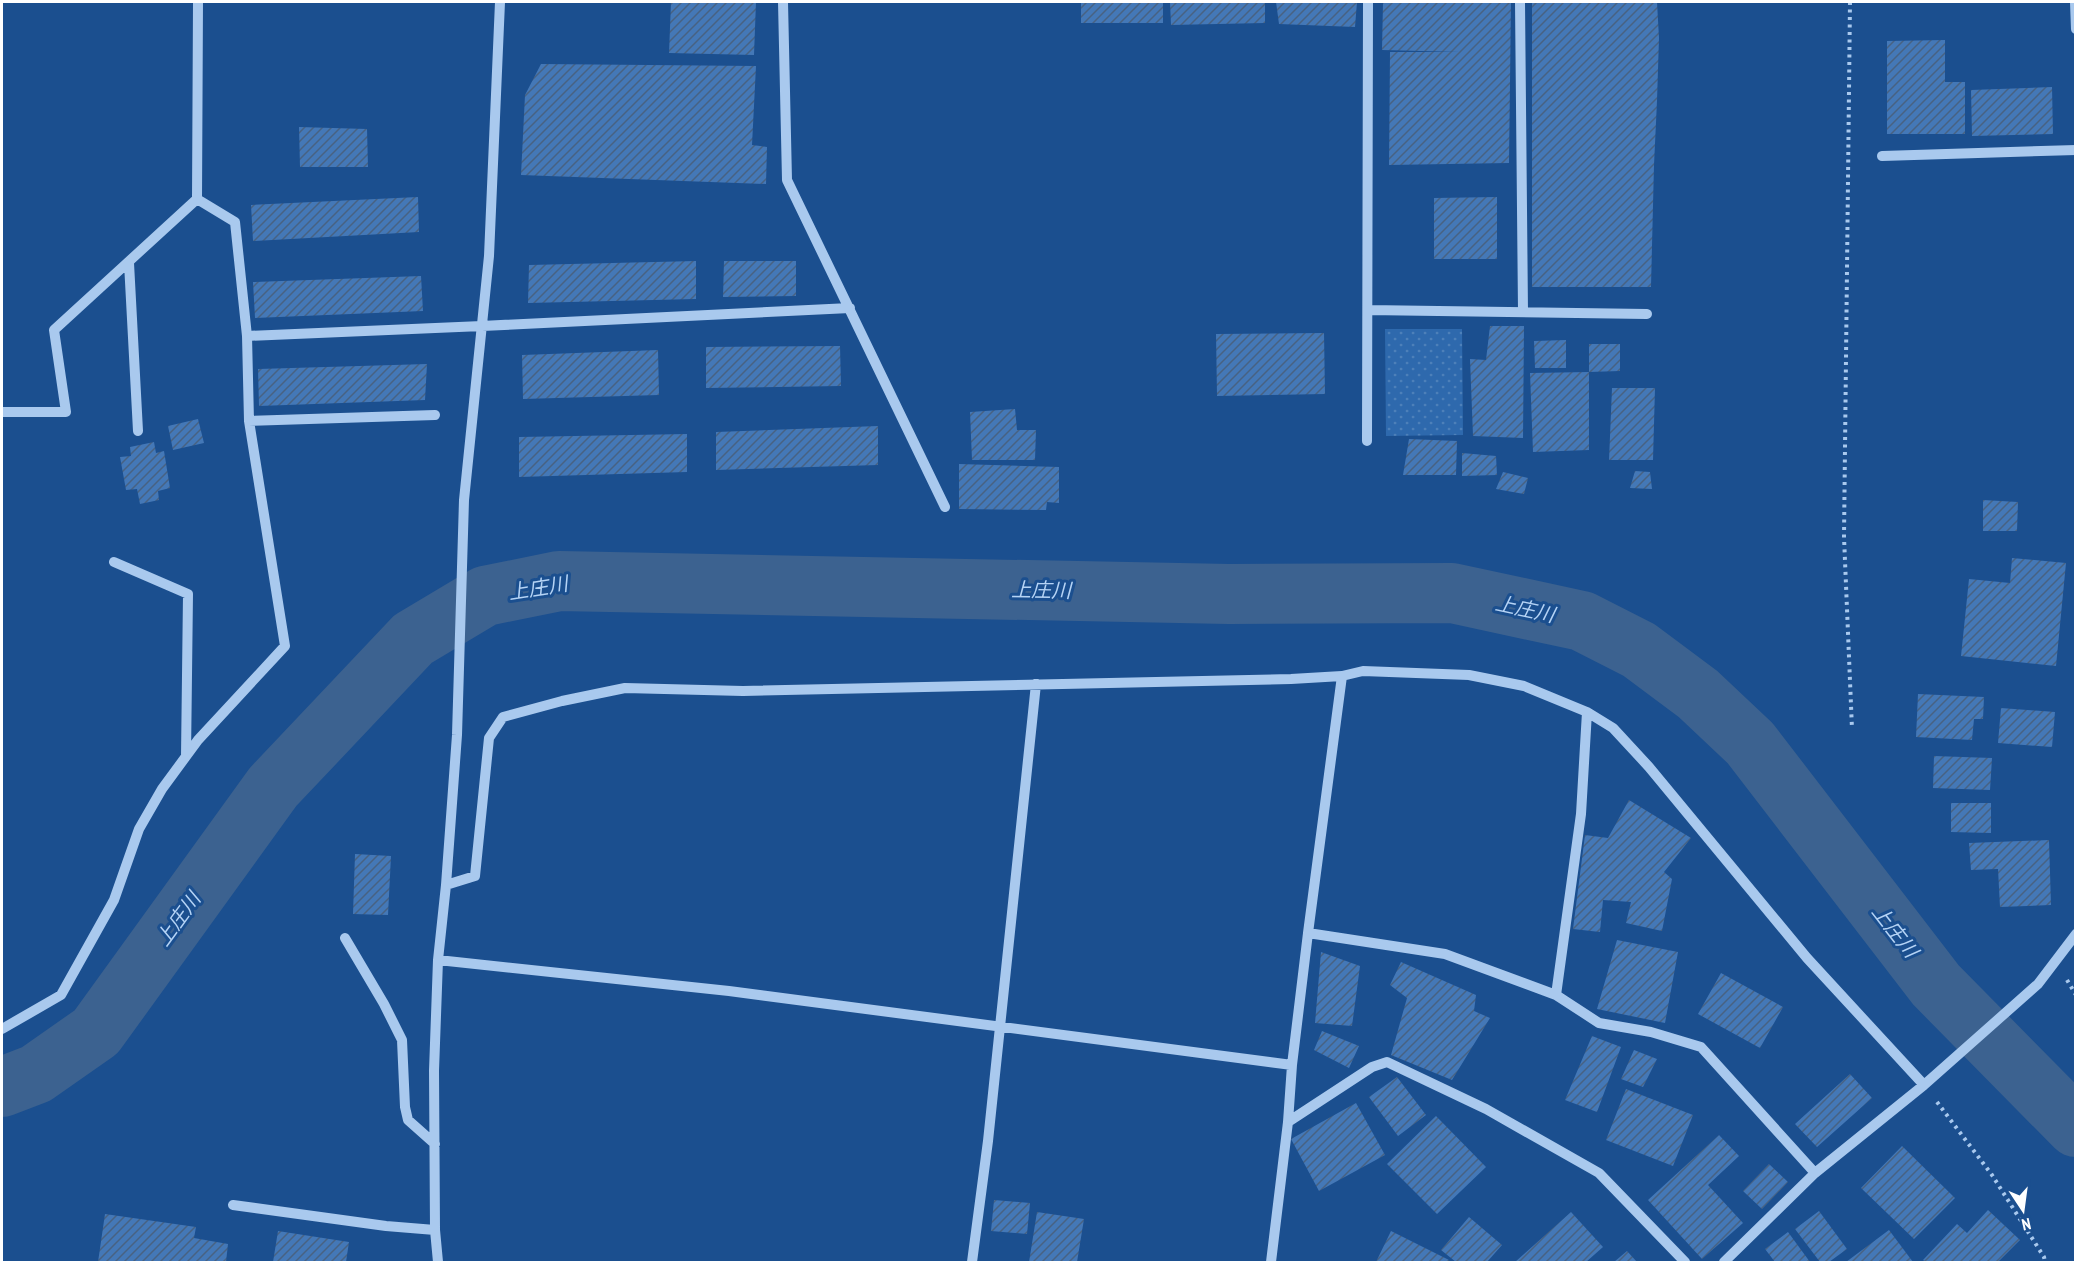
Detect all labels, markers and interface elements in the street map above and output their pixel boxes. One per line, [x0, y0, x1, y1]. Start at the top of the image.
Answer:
water label: 上庄川 [506, 570, 572, 606]
water label: 上庄川 [1011, 576, 1073, 604]
water label: 上庄川 [1493, 590, 1559, 628]
water label: 上庄川 [150, 885, 207, 951]
water label: 上庄川 [1866, 899, 1925, 964]
north arrow [1993, 1180, 2053, 1240]
text: N [2020, 1214, 2033, 1235]

